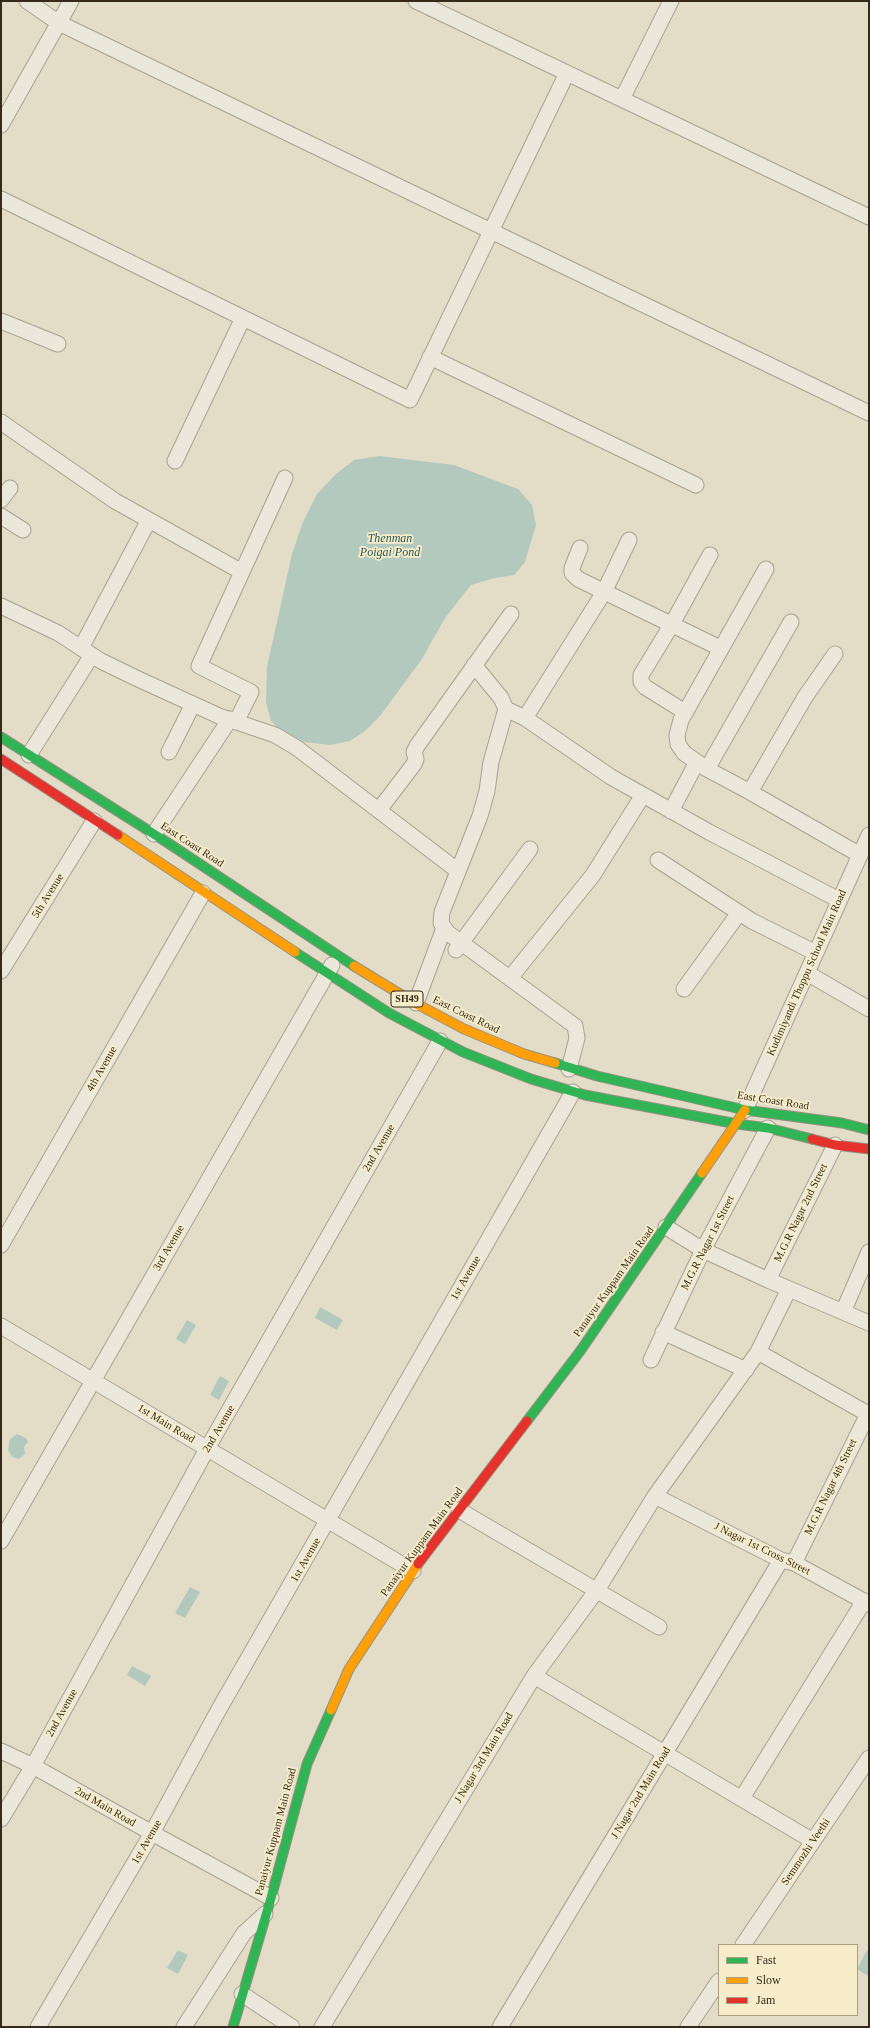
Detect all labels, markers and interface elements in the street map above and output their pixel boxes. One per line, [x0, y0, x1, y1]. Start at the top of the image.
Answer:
water label: Thenman Poigai Pond [360, 532, 420, 560]
street label: East Coast Road [158, 820, 226, 870]
street label: 5th Avenue [29, 871, 67, 921]
street label: Kudimiyandi Thoppu School Main Road [764, 888, 850, 1058]
road number: SH49 [391, 991, 423, 1007]
street label: East Coast Road [430, 993, 502, 1037]
street label: 4th Avenue [84, 1044, 120, 1094]
street label: East Coast Road [736, 1089, 810, 1113]
street label: 2nd Avenue [360, 1122, 398, 1174]
street label: M.G.R Nagar 2nd Street [771, 1162, 831, 1264]
street label: M.G.R Nagar 1st Street [678, 1194, 738, 1292]
street label: 3rd Avenue [151, 1223, 187, 1273]
street label: Panaiyur Kuppam Main Road [571, 1224, 657, 1340]
street label: 1st Avenue [448, 1253, 484, 1303]
street label: 1st Main Road [135, 1402, 197, 1446]
street label: 2nd Avenue [200, 1403, 238, 1455]
street label: M.G.R Nagar 4th Street [802, 1437, 860, 1537]
street label: Panaiyur Kuppam Main Road [378, 1485, 466, 1599]
street label: J Nagar 1st Cross Street [712, 1520, 812, 1578]
street label: 1st Avenue [288, 1535, 324, 1585]
street label: 2nd Avenue [43, 1687, 81, 1739]
street label: J Nagar 3rd Main Road [452, 1710, 516, 1806]
street label: J Nagar 2nd Main Road [608, 1745, 674, 1841]
street label: Panaiyur Kuppam Main Road [253, 1767, 299, 1897]
street label: 2nd Main Road [72, 1784, 138, 1830]
street label: Semmozhi Veethi [779, 1816, 833, 1888]
street label: 1st Avenue [129, 1817, 165, 1867]
legend [718, 1944, 858, 2016]
text: Fast [756, 1953, 776, 1967]
text: Slow [756, 1973, 781, 1987]
text: Jam [756, 1993, 775, 2007]

